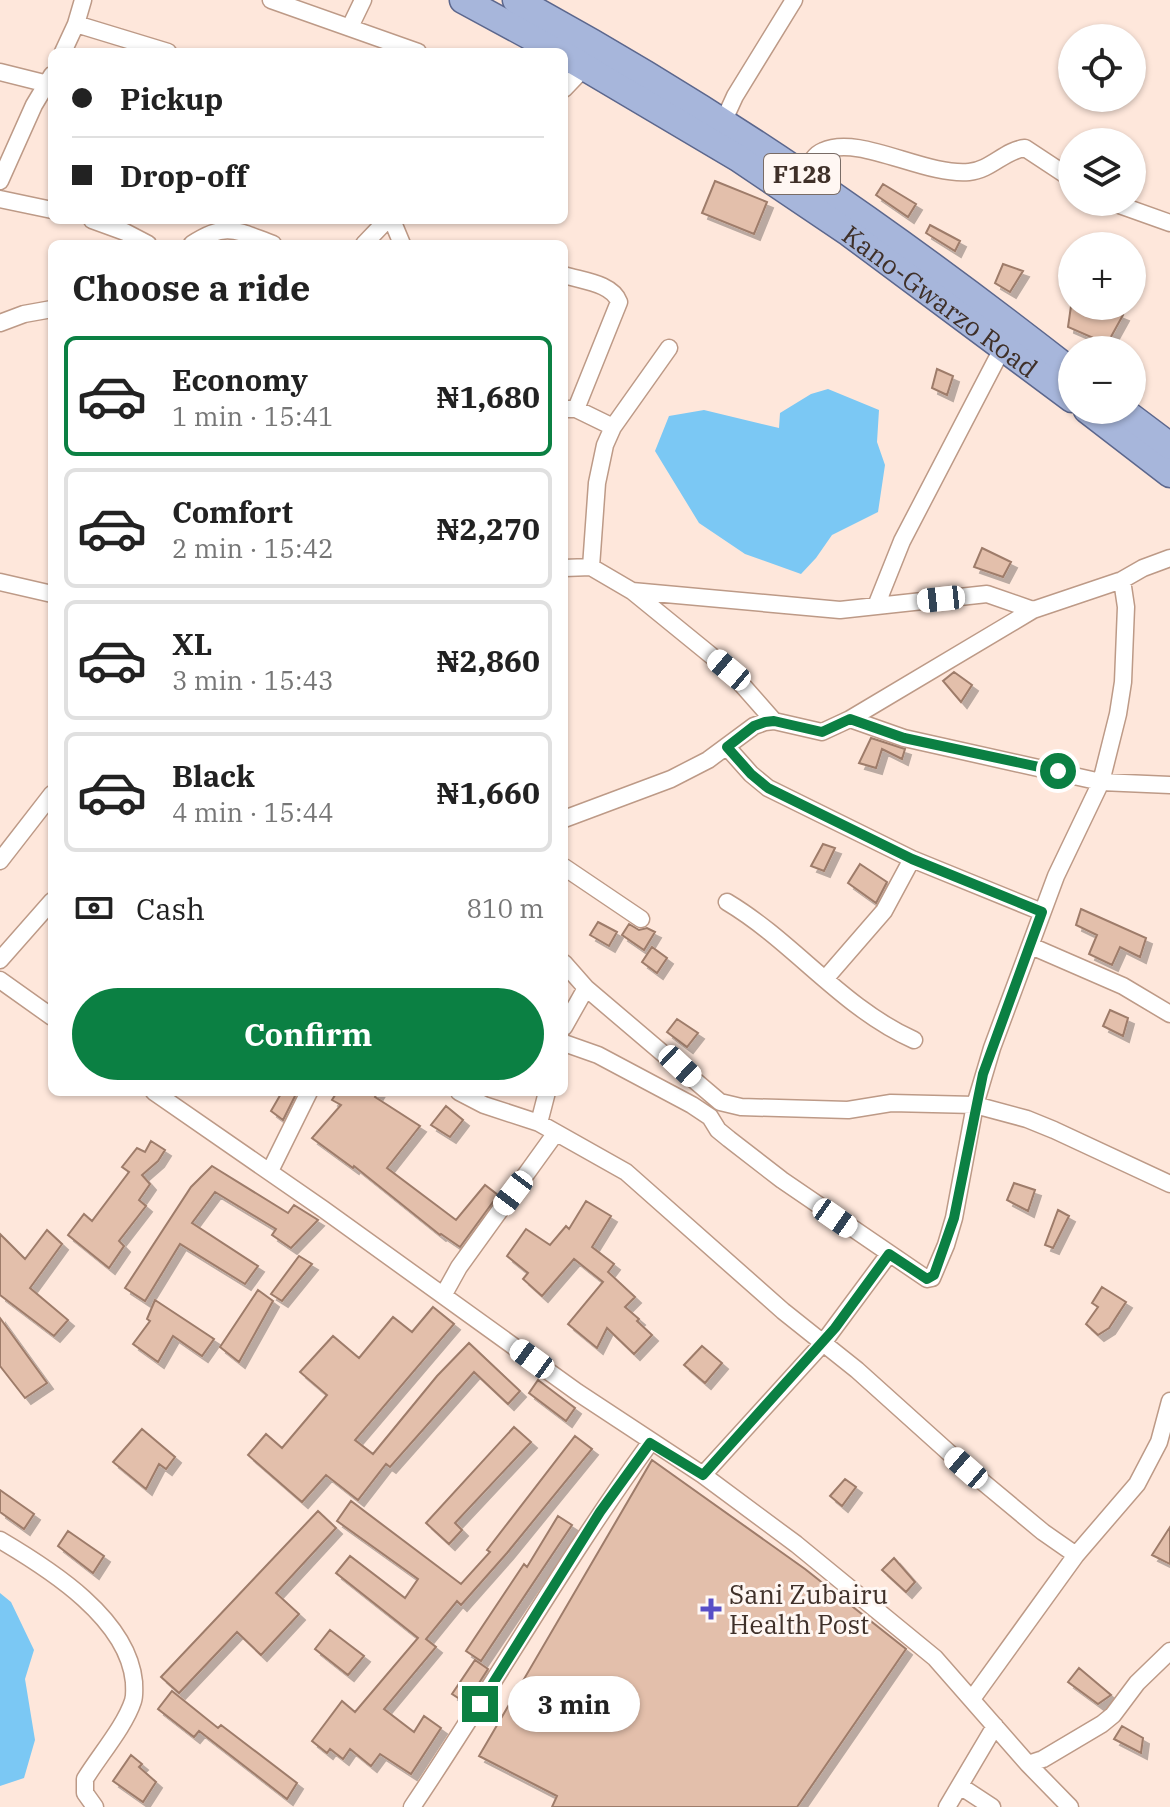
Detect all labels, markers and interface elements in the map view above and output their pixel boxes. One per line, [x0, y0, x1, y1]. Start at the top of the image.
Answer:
map controls [1058, 24, 1146, 424]
button: locate [1058, 24, 1146, 112]
text: Pickup [120, 79, 223, 118]
button: layers [1058, 128, 1146, 216]
road number: F128 [764, 154, 840, 194]
text: Drop-off [120, 156, 248, 195]
street label: Kano-Gwarzo Road [836, 217, 1045, 385]
button: + [1058, 232, 1146, 320]
text: Choose a ride [72, 264, 311, 311]
button: − [1058, 336, 1146, 424]
icon: car [76, 360, 148, 432]
text: Economy [172, 360, 308, 399]
text: ₦1,680 [436, 377, 540, 416]
text: 1 min · 15:41 [172, 399, 334, 433]
icon: car [76, 492, 148, 564]
text: Comfort [172, 492, 293, 531]
text: ₦2,270 [436, 509, 540, 548]
text: 2 min · 15:42 [172, 531, 334, 565]
car [916, 585, 966, 613]
icon: car [76, 624, 148, 696]
text: XL [172, 624, 212, 663]
text: ₦2,860 [436, 641, 540, 680]
car [703, 645, 755, 695]
text: 3 min · 15:43 [172, 663, 334, 697]
route start [1040, 753, 1076, 789]
icon: car [76, 756, 148, 828]
text: Black [172, 756, 255, 795]
text: ₦1,660 [436, 773, 540, 812]
text: 4 min · 15:44 [172, 795, 334, 829]
icon: cash [72, 886, 116, 930]
text: Cash [136, 889, 205, 928]
text: 810 m [466, 891, 544, 925]
button: Confirm [72, 988, 544, 1080]
car [654, 1041, 706, 1091]
car [489, 1167, 537, 1219]
car [808, 1194, 862, 1242]
car [506, 1335, 558, 1383]
car [940, 1443, 992, 1493]
place label: Sani Zubairu Health Post [729, 1577, 888, 1641]
marker: Sani Zubairu Health Post [700, 1598, 722, 1620]
callout: 3 min [508, 1676, 640, 1732]
route end [462, 1686, 498, 1722]
text: 3 min [538, 1687, 610, 1721]

